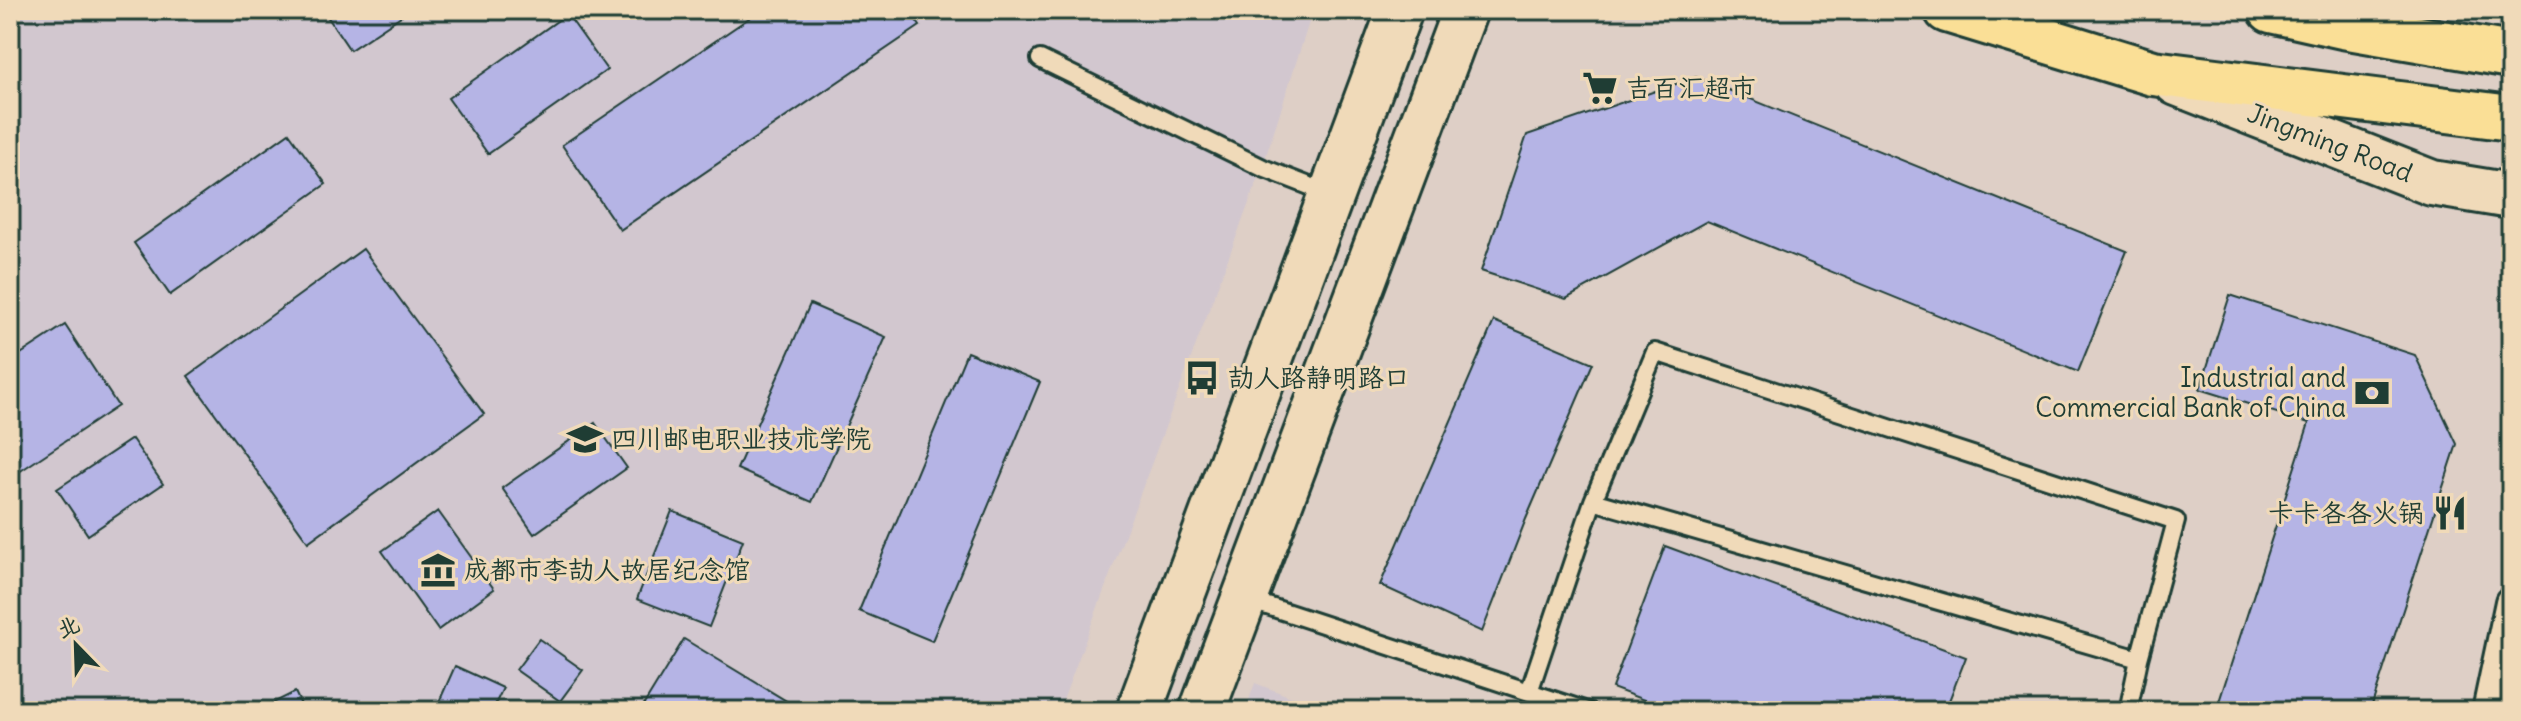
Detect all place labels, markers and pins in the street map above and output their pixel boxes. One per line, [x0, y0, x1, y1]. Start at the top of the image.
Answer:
supermarket icon: 吉百汇超市 [1581, 69, 1619, 107]
place label: 吉百汇超市 [1626, 71, 1756, 104]
bus stop icon: 劼人路静明路口 [1183, 359, 1221, 397]
place label: 劼人路静明路口 [1228, 361, 1410, 394]
place label: Industrial and Commercial Bank of China [2035, 361, 2346, 424]
bank icon: Industrial and Commercial Bank of China [2353, 374, 2391, 412]
school or university icon: 四川邮电职业技术学院 [566, 420, 604, 458]
place label: 四川邮电职业技术学院 [611, 422, 871, 455]
restaurant icon: 卡卡各各火锅 [2431, 494, 2469, 532]
place label: 卡卡各各火锅 [2268, 496, 2424, 529]
museum icon: 成都市李劼人故居纪念馆 [419, 551, 457, 589]
place label: 成都市李劼人故居纪念馆 [464, 553, 750, 586]

